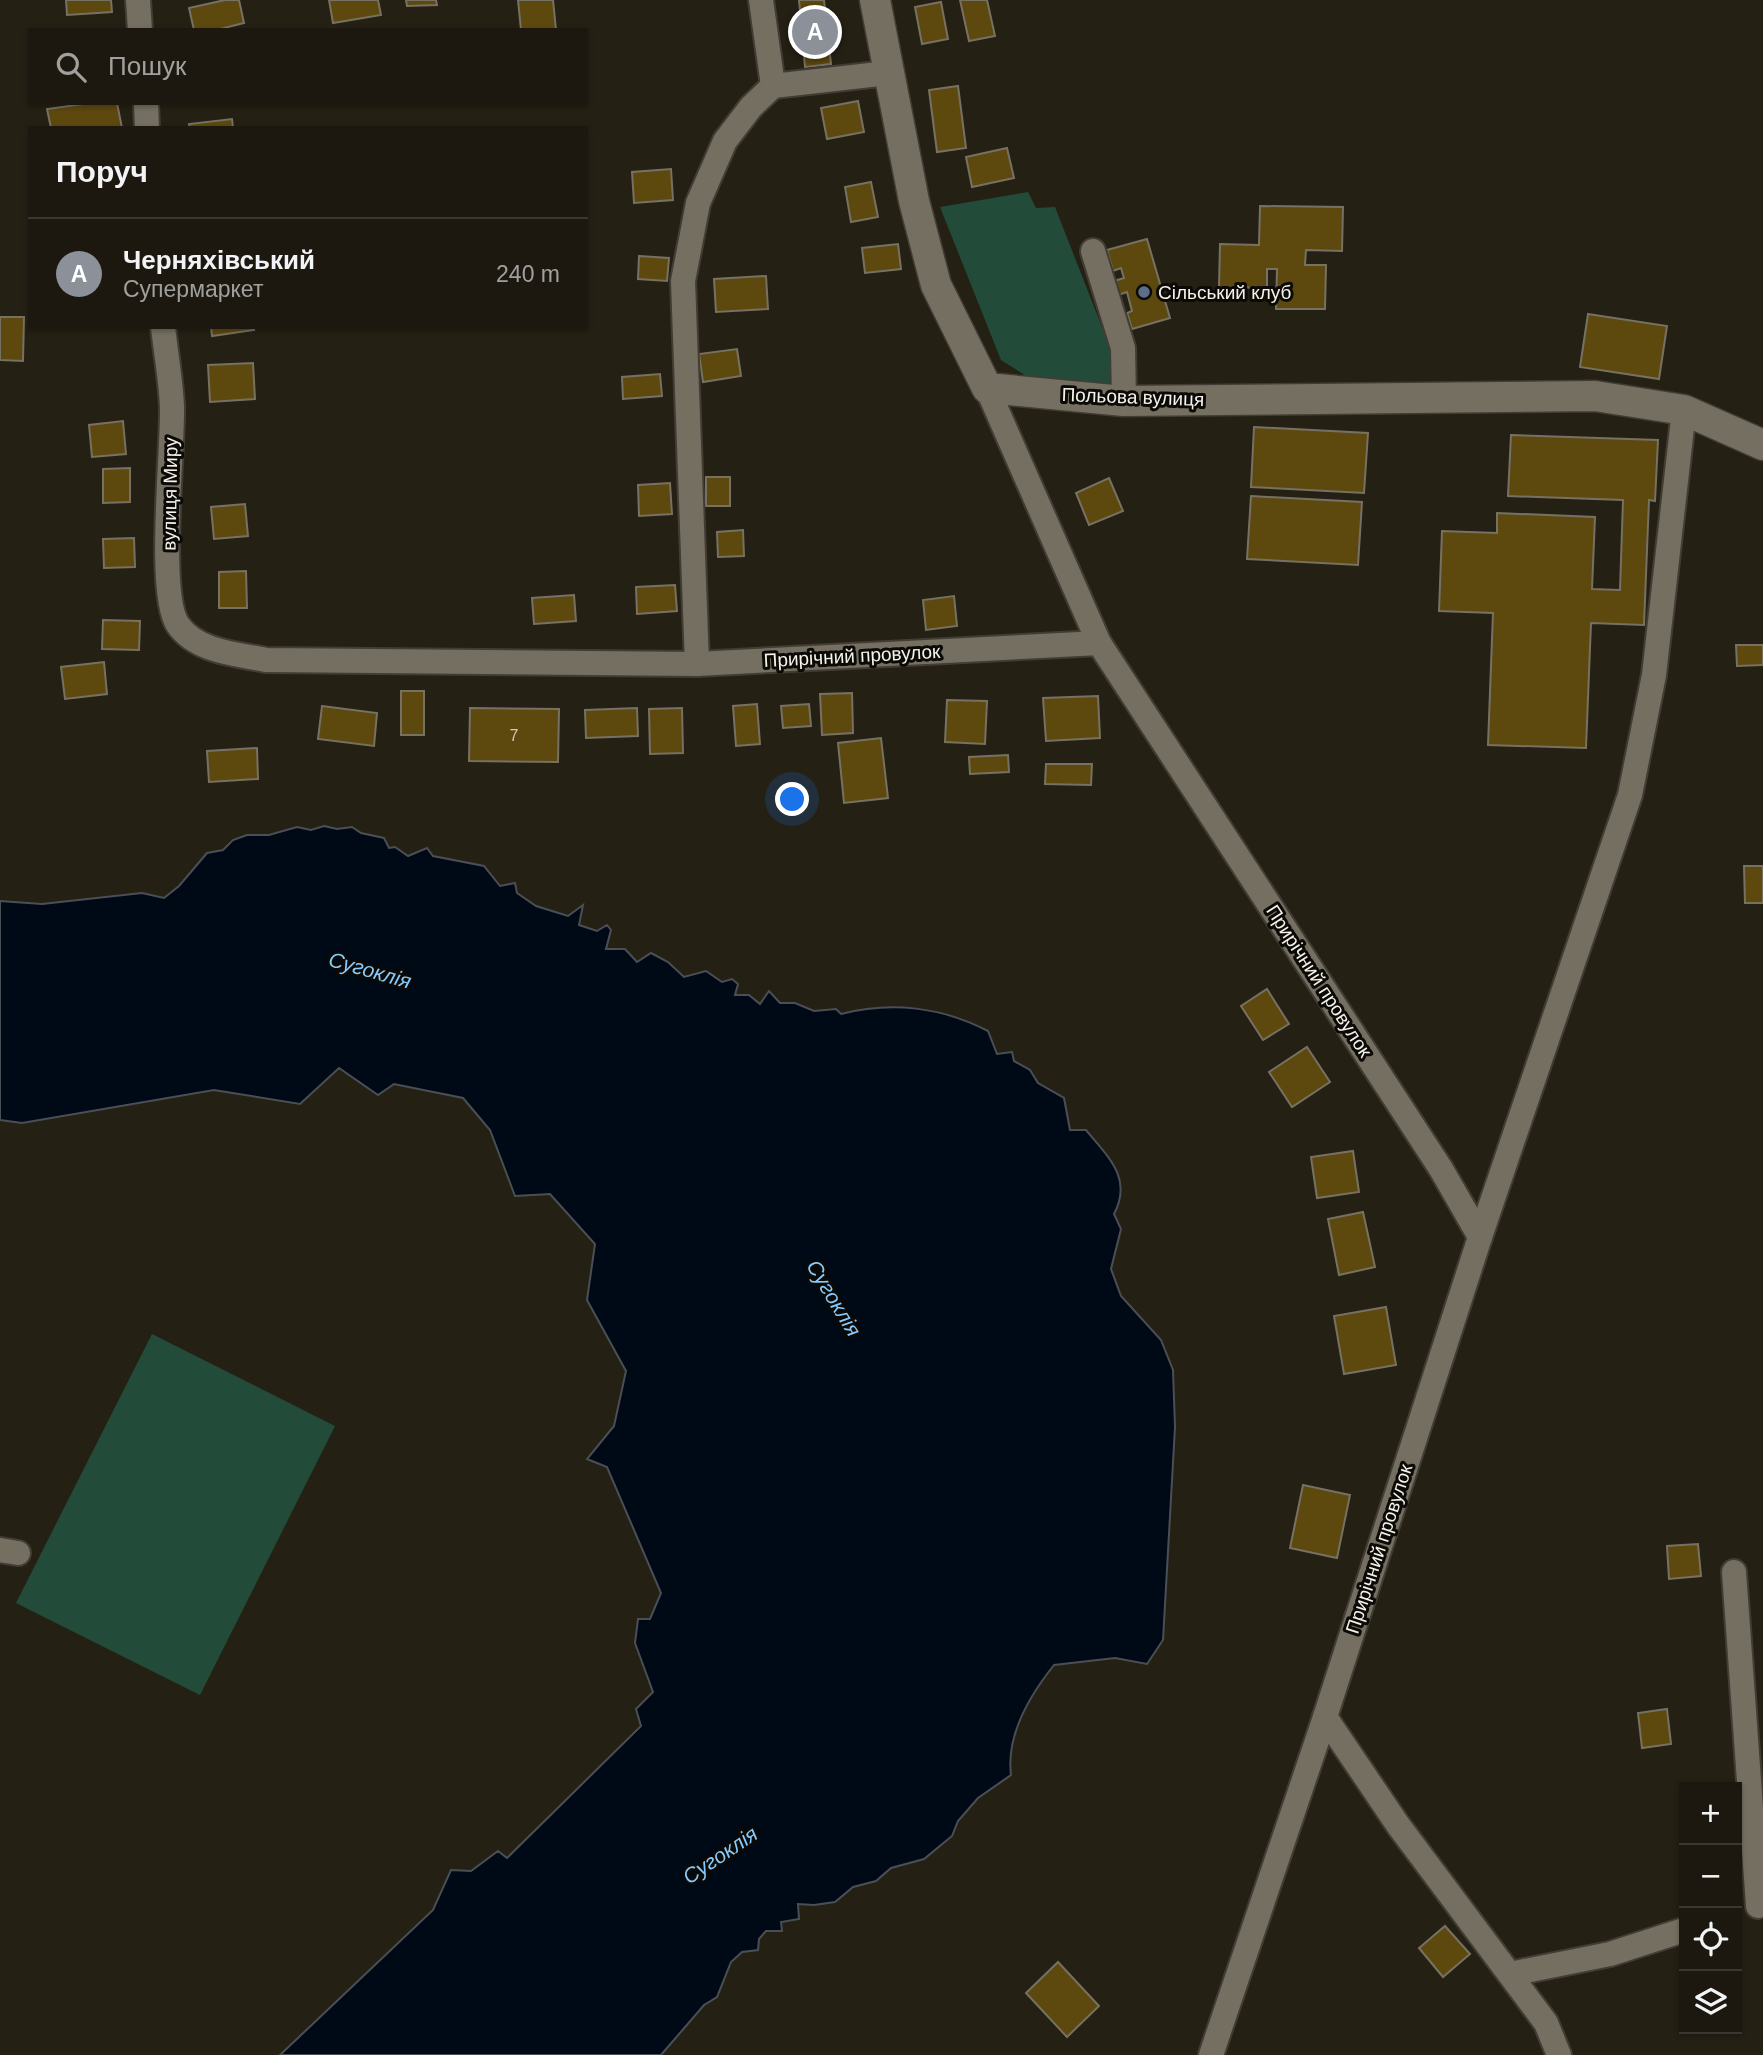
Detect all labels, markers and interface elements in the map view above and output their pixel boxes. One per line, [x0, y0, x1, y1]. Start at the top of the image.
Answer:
pin: A [792, 6, 838, 58]
search box [28, 28, 588, 105]
icon: search [52, 48, 90, 86]
text: Пошук [108, 51, 186, 81]
text: Поруч [56, 155, 148, 188]
text: Черняхівський [123, 245, 315, 275]
text: A [71, 261, 87, 287]
text: 240 m [496, 261, 560, 287]
text: Супермаркет [123, 276, 263, 302]
place label: Сільський клуб [1158, 282, 1291, 303]
marker: Сільський клуб [1136, 284, 1152, 300]
street label: Польова вулиця [1061, 384, 1205, 410]
street label: вулиця Миру [159, 437, 181, 551]
street label: Прирічний провулок [763, 641, 942, 671]
house number: 7 [510, 727, 519, 744]
your location [775, 782, 809, 816]
street label: Прирічний провулок [1262, 901, 1376, 1061]
water label: Сугоклія [326, 947, 414, 993]
water label: Сугоклія [802, 1256, 866, 1340]
street label: Прирічний провулок [1342, 1461, 1417, 1636]
map controls [1679, 1782, 1742, 2034]
button: + [1679, 1782, 1742, 1845]
water label: Сугоклія [678, 1822, 762, 1888]
button: − [1679, 1845, 1742, 1908]
button: locate [1679, 1908, 1742, 1971]
button: layers [1679, 1971, 1742, 2034]

